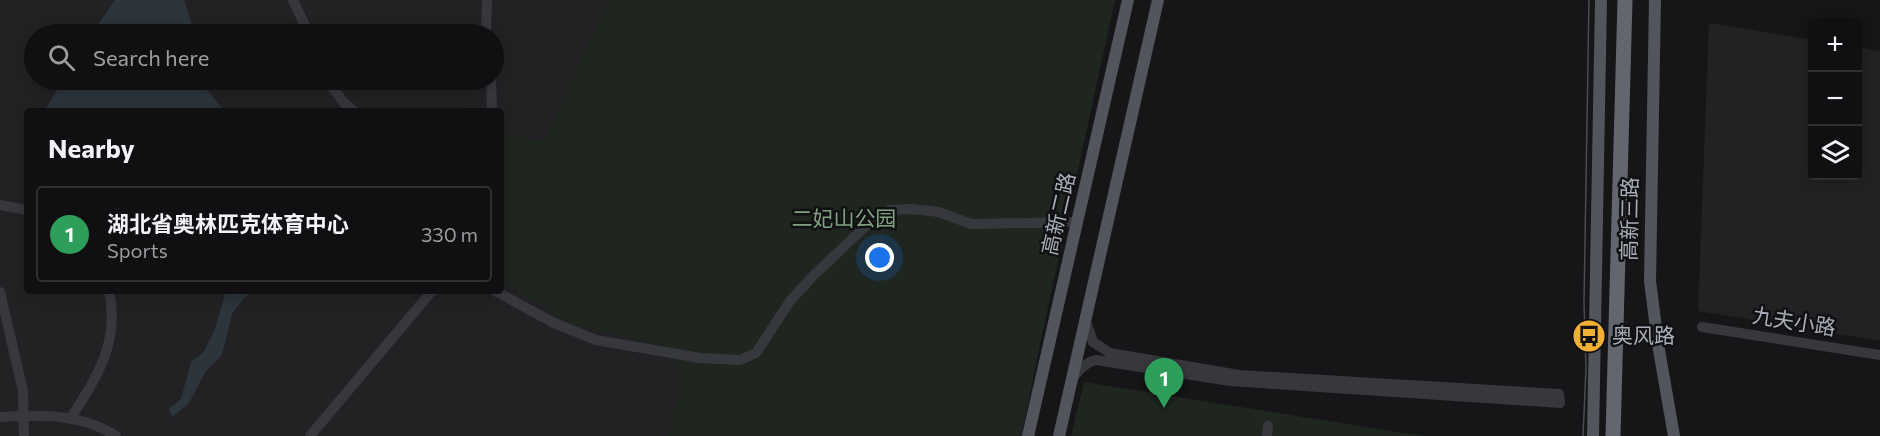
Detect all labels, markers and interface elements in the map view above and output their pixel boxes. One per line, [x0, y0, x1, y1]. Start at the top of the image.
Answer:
map controls [1808, 18, 1862, 180]
button: + [1808, 18, 1862, 72]
search box [24, 24, 504, 90]
icon: search [45, 41, 78, 74]
text: Search here [93, 44, 209, 71]
button: − [1808, 72, 1862, 126]
button: layers [1808, 126, 1862, 180]
text: Nearby [48, 132, 135, 163]
street label: 高新二路 [1036, 170, 1079, 257]
street label: 高新三路 [1615, 177, 1642, 261]
park label: 二妃山公园 [792, 205, 897, 230]
text: 湖北省奥林匹克体育中心 [107, 210, 349, 237]
text: 1 [65, 222, 74, 246]
text: 330 m [421, 222, 478, 246]
text: Sports [107, 238, 168, 262]
your location [865, 243, 894, 272]
street label: 九夫小路 [1751, 302, 1838, 339]
bus stop icon: 奥风路 [1571, 318, 1607, 354]
place label: 奥风路 [1612, 322, 1675, 347]
pin: 1 [1144, 358, 1184, 408]

